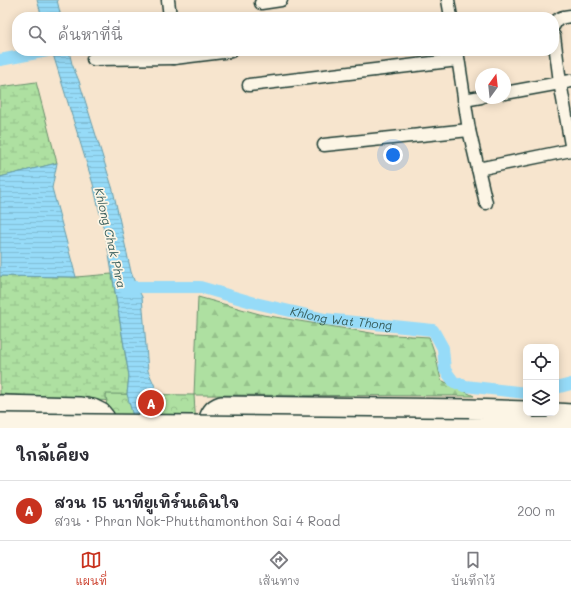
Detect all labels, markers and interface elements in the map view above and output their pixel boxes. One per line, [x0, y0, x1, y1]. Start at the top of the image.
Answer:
search box [12, 12, 559, 56]
icon: search [26, 23, 48, 45]
text: ค้นหาที่นี่ [58, 24, 123, 44]
north arrow [475, 68, 511, 104]
your location [383, 145, 403, 165]
water label: Khlong Chak Phra [92, 186, 130, 289]
water label: Khlong Wat Thong [289, 302, 393, 333]
map controls [523, 344, 559, 416]
button: locate [523, 344, 559, 380]
button: layers [523, 380, 559, 416]
pin: A [138, 388, 164, 418]
text: ใกล้เคียง [16, 443, 90, 465]
text: สวน 15 นาทียูเทิร์นเดินใจ [54, 492, 239, 512]
text: A [24, 502, 34, 519]
text: 200 m [517, 502, 555, 519]
text: สวน · Phran Nok-Phutthamonthon Sai 4 Road [54, 512, 340, 529]
tab: แผนที่ [76, 549, 107, 588]
tab: เส้นทาง [259, 549, 299, 588]
tab: บันทึกไว้ [451, 549, 495, 588]

